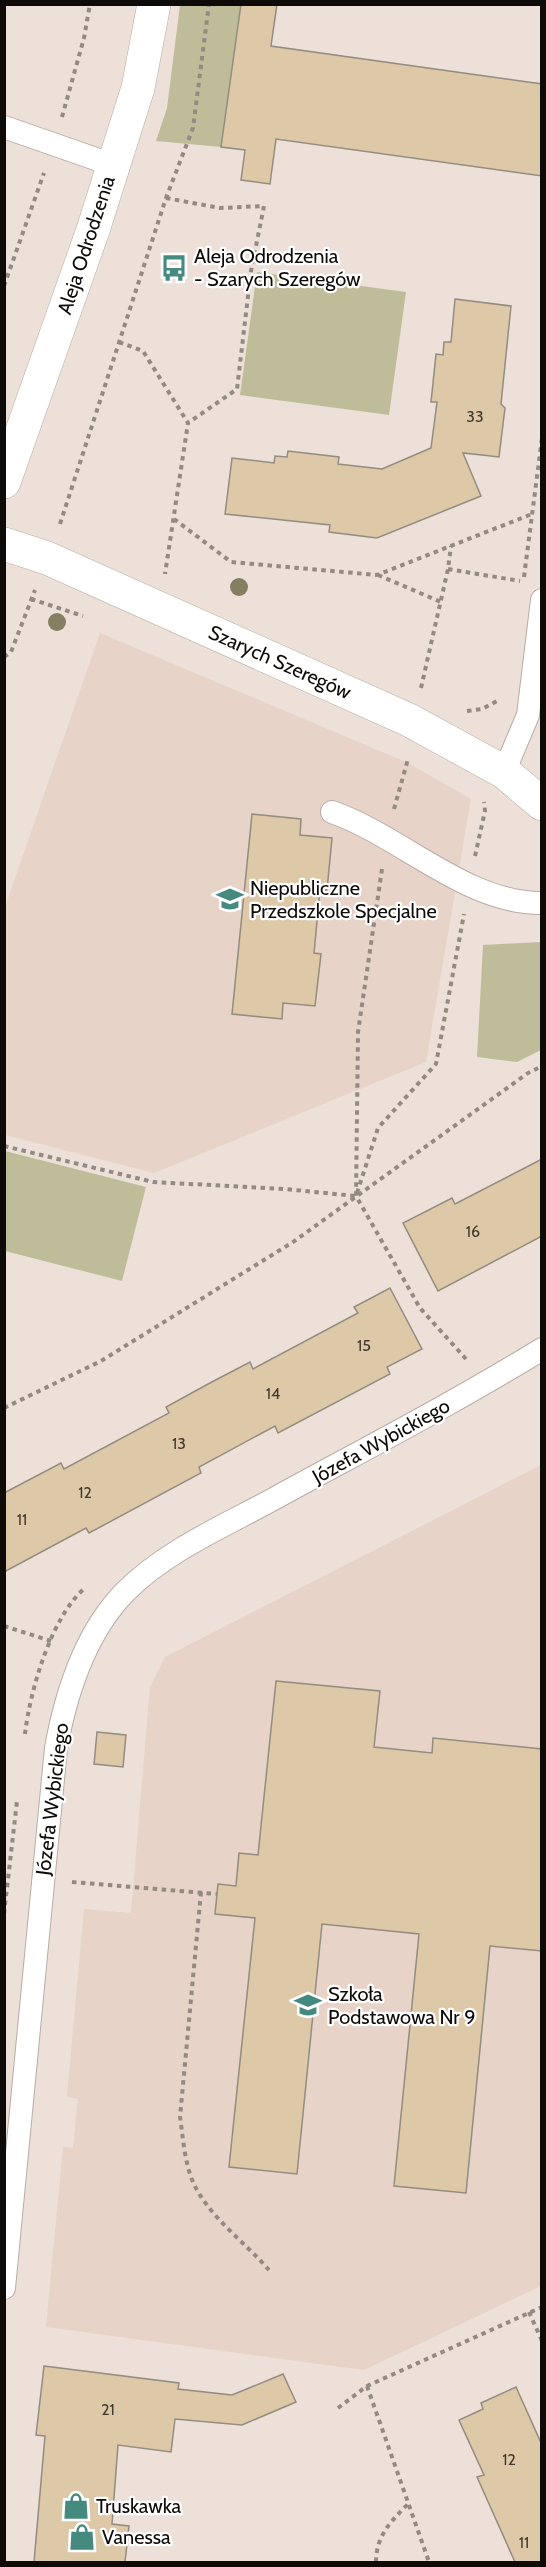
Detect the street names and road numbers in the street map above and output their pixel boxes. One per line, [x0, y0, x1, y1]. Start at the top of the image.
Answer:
street label: Aleja Odrodzenia [52, 172, 120, 317]
street label: Szarych Szeregów [205, 620, 356, 704]
street label: Józefa Wybickiego [307, 1393, 454, 1489]
street label: Józefa Wybickiego [31, 1721, 73, 1878]

